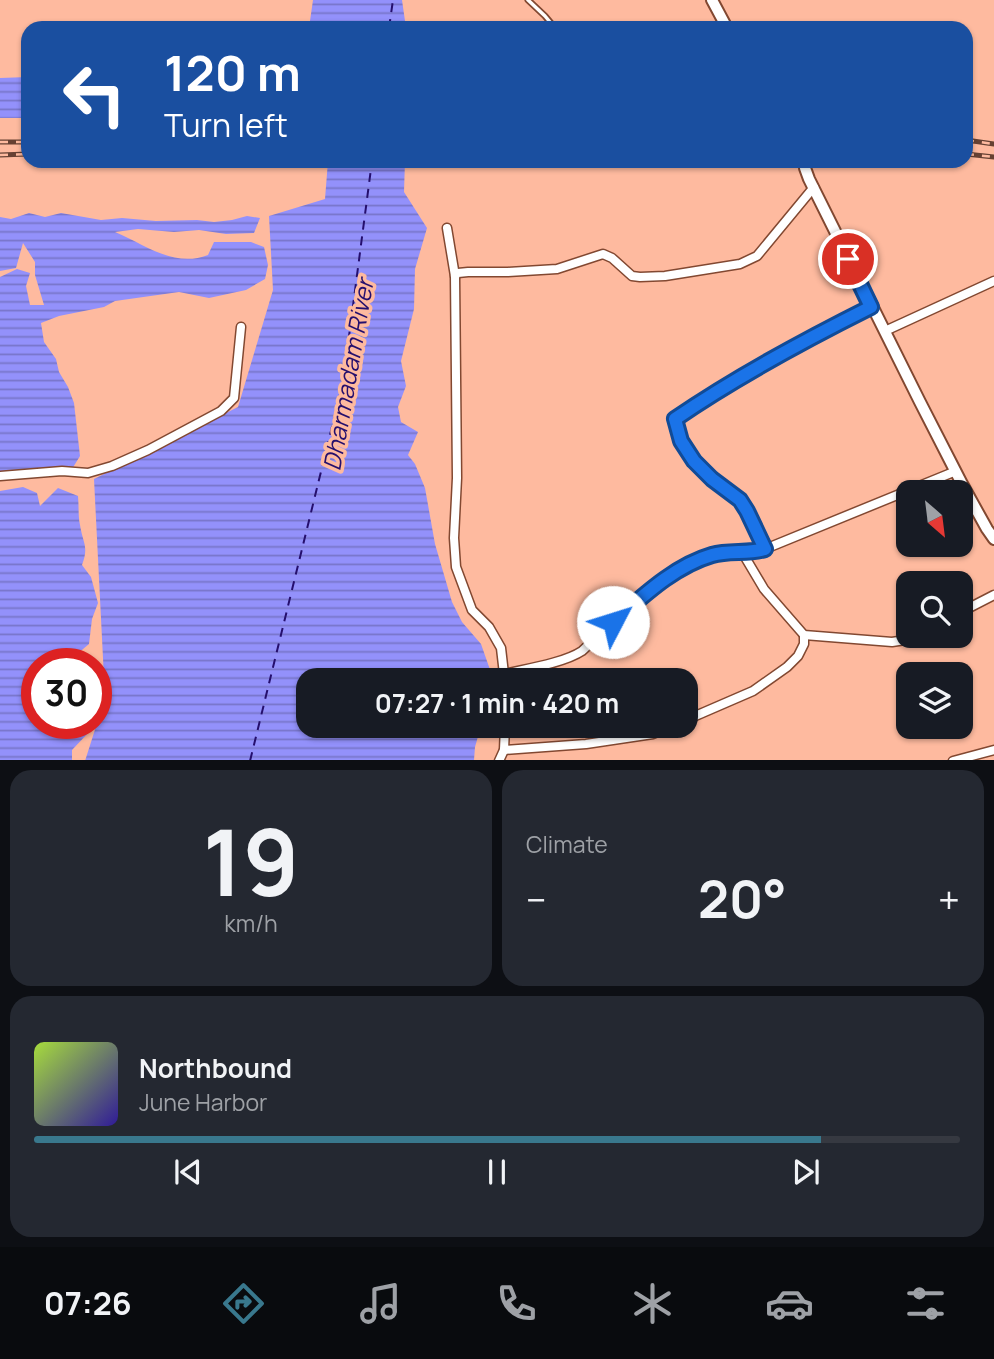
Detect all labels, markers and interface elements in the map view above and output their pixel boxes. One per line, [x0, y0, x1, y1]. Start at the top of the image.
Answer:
text: 120 m [164, 39, 301, 106]
icon: left [49, 49, 140, 140]
text: Turn left [164, 103, 288, 147]
pin [818, 229, 878, 289]
icon: arrive [829, 240, 867, 278]
water label: Dharmadam River [314, 273, 381, 473]
north arrow [896, 480, 973, 556]
map controls [896, 480, 973, 739]
button: search [896, 571, 973, 648]
position arrow [576, 585, 650, 659]
speed limit sign: 30 [21, 648, 112, 739]
button: layers [896, 662, 973, 739]
text: 07:27 · 1 min · 420 m [375, 685, 619, 721]
text: 19 [203, 799, 299, 923]
text: Climate [526, 828, 608, 860]
text: 20° [698, 863, 787, 934]
text: − [526, 873, 547, 925]
text: + [938, 873, 960, 925]
text: km/h [224, 907, 278, 939]
text: Northbound [139, 1050, 292, 1086]
text: June Harbor [139, 1086, 267, 1118]
icon: previous [169, 1153, 207, 1191]
icon: pause [478, 1153, 516, 1191]
icon: next [787, 1153, 825, 1191]
icon: directions [219, 1279, 268, 1328]
icon: music [356, 1279, 405, 1328]
icon: phone [492, 1279, 541, 1328]
icon: climate [628, 1279, 677, 1328]
icon: car [765, 1279, 814, 1328]
icon: filters [901, 1279, 950, 1328]
text: 07:26 [44, 1281, 132, 1325]

